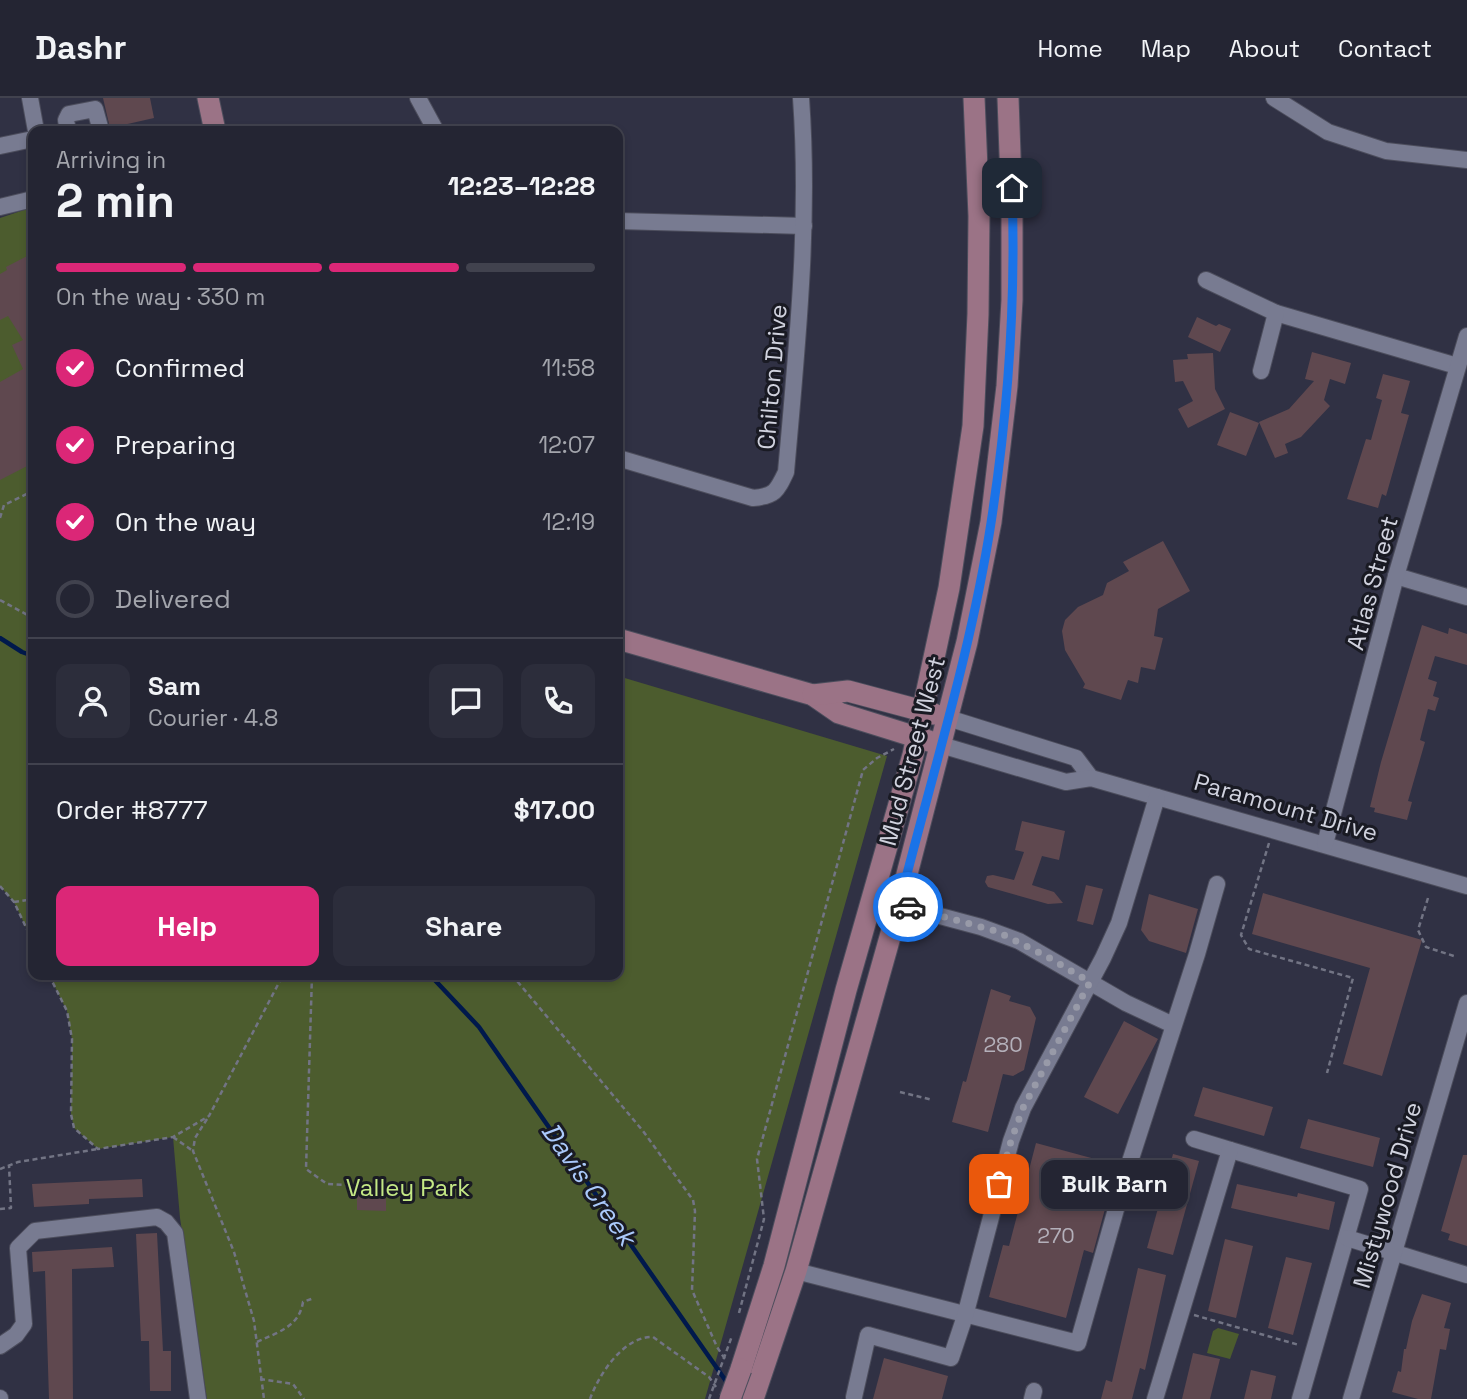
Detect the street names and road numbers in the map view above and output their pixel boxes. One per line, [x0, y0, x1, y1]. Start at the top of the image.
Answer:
street label: Chilton Drive [750, 303, 794, 451]
street label: Atlas Street [1339, 513, 1405, 653]
street label: Mud Street West [872, 653, 952, 849]
street label: Paramount Drive [1191, 766, 1381, 848]
street label: Mistywood Drive [1346, 1098, 1428, 1292]

